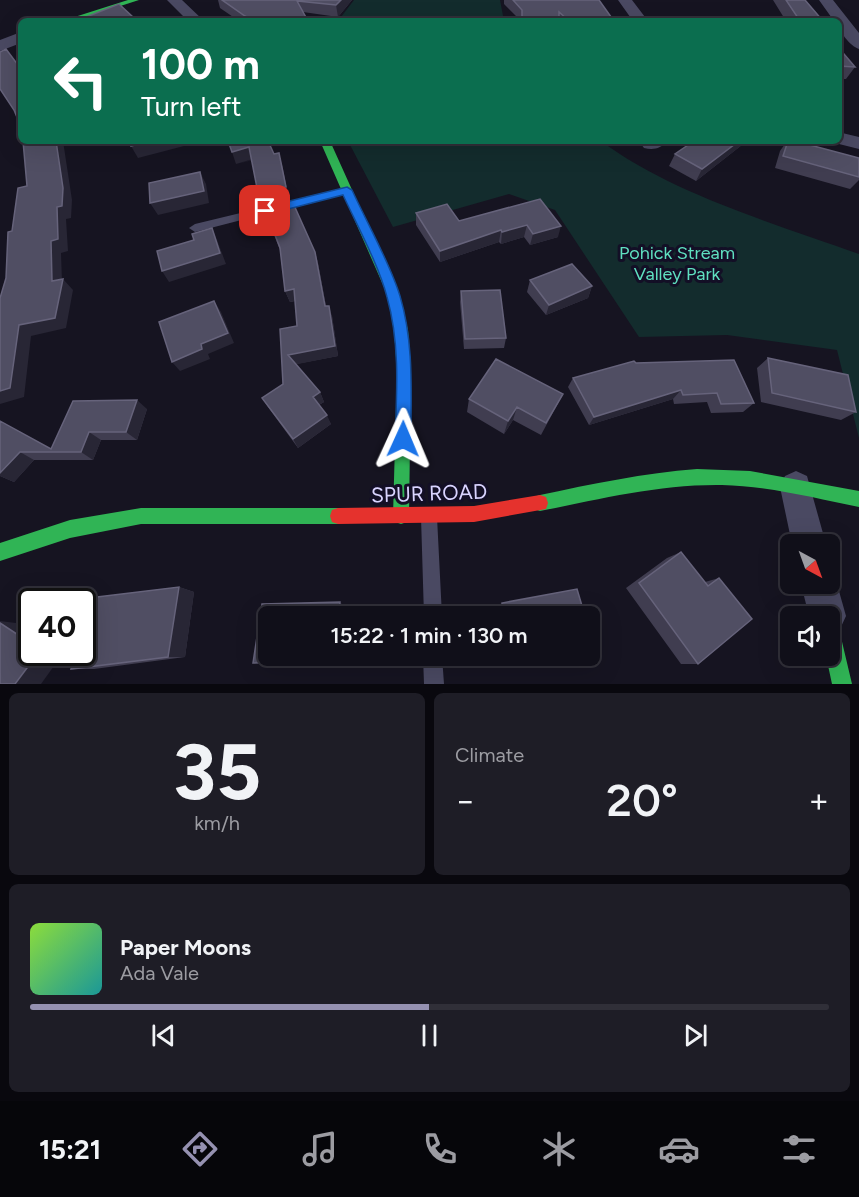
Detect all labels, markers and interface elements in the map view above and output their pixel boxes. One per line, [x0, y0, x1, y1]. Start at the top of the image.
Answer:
text: 100 m [141, 39, 260, 90]
icon: left [42, 42, 120, 120]
text: Turn left [141, 90, 241, 123]
pin [239, 185, 290, 236]
icon: arrive [248, 194, 281, 227]
park label: Pohick Stream Valley Park [619, 242, 735, 285]
position arrow [371, 407, 435, 471]
street label: SPUR ROAD [370, 478, 488, 508]
north arrow [780, 534, 840, 594]
map controls [780, 534, 840, 666]
speed limit sign: 40 [18, 588, 96, 666]
button: sound [780, 606, 840, 666]
text: 15:22 · 1 min · 130 m [330, 622, 528, 649]
text: 35 [173, 725, 261, 819]
text: Climate [455, 743, 524, 767]
text: 20° [606, 773, 678, 827]
text: − [455, 781, 476, 820]
text: + [808, 781, 829, 820]
text: km/h [194, 811, 240, 835]
text: Paper Moons [120, 934, 251, 961]
text: Ada Vale [120, 961, 199, 985]
icon: previous [147, 1019, 180, 1052]
icon: pause [413, 1019, 446, 1052]
icon: next [679, 1019, 712, 1052]
icon: directions [179, 1128, 221, 1170]
icon: music [299, 1128, 341, 1170]
icon: phone [419, 1128, 461, 1170]
icon: climate [538, 1128, 580, 1170]
icon: car [658, 1128, 700, 1170]
icon: filters [778, 1128, 820, 1170]
text: 15:21 [39, 1133, 101, 1166]

